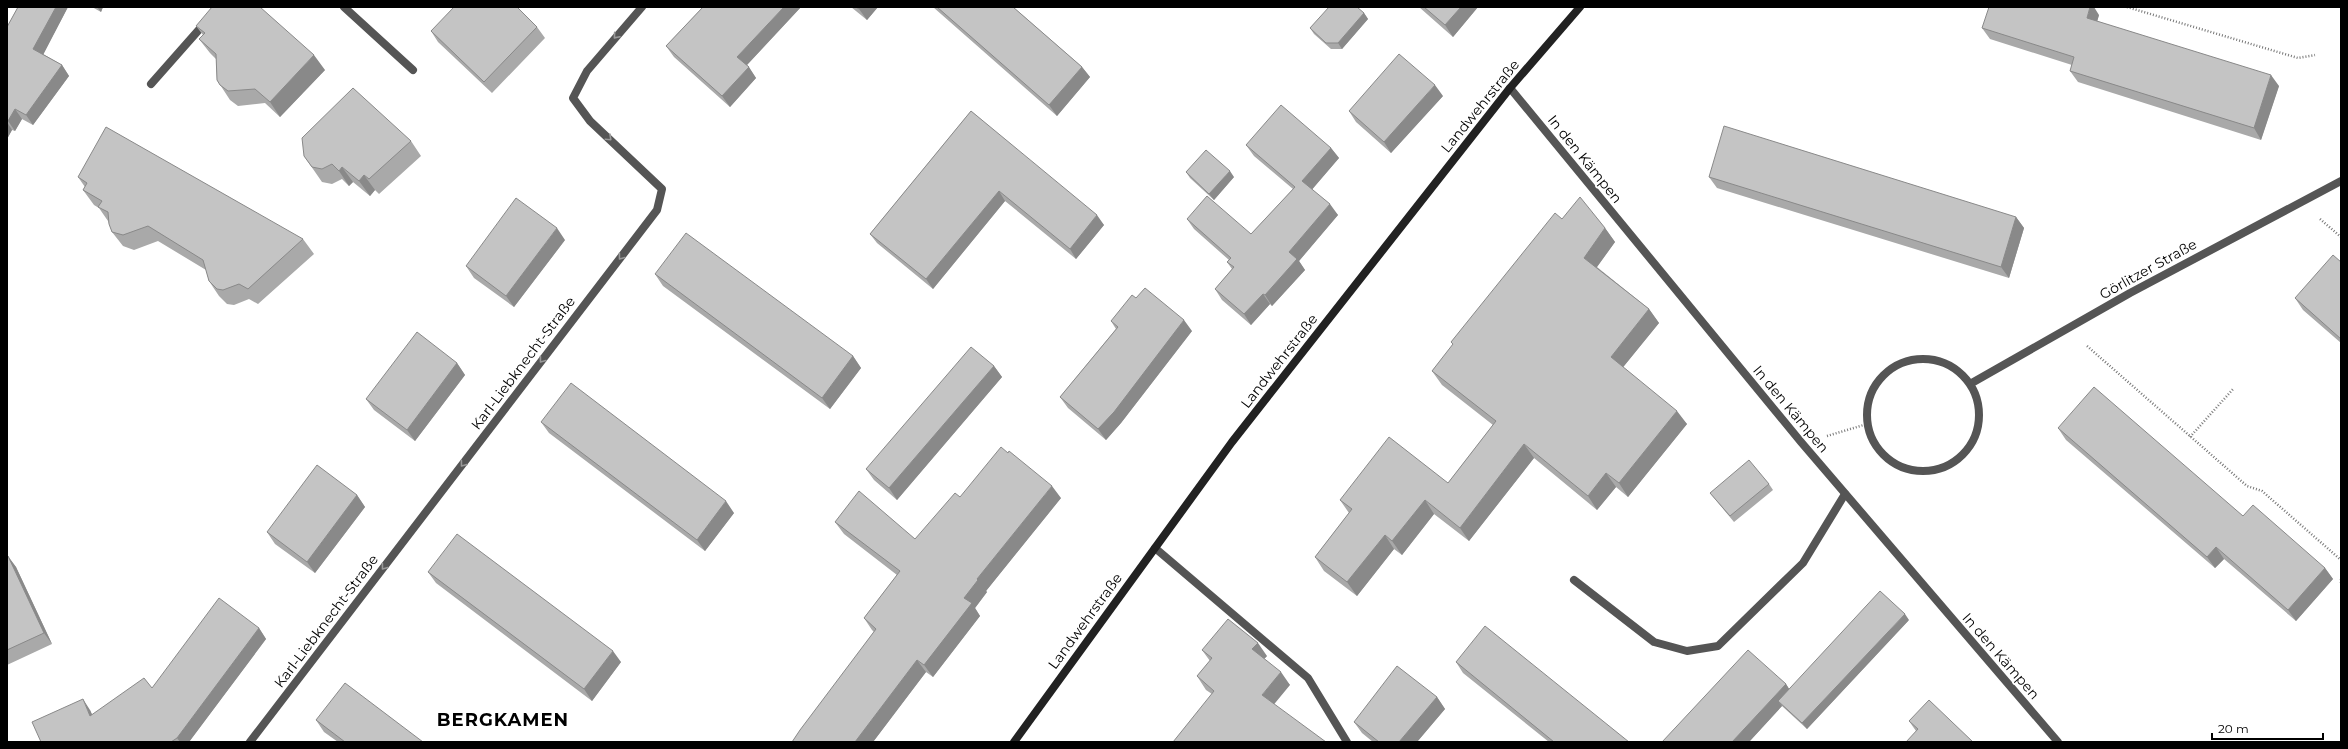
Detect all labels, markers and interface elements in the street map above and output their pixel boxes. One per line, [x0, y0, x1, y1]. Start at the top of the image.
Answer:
one-way arrow [614, 32, 621, 39]
street label: Landwehrstraße [1437, 56, 1523, 156]
street label: In den Kämpen [1544, 111, 1626, 207]
one-way arrow [604, 134, 611, 141]
street label: Görlitzer Straße [2096, 235, 2200, 303]
one-way arrow [618, 253, 626, 260]
street label: Karl-Liebknecht-Straße [467, 293, 579, 433]
street label: Landwehrstraße [1237, 310, 1321, 412]
one-way arrow [540, 356, 547, 363]
street label: In den Kämpen [1749, 362, 1833, 456]
one-way arrow [461, 459, 468, 466]
street label: Karl-Liebknecht-Straße [270, 551, 382, 691]
one-way arrow [382, 562, 389, 569]
street label: Landwehrstraße [1044, 569, 1126, 673]
street label: In den Kämpen [1959, 609, 2043, 703]
district label: BERGKAMEN [437, 709, 569, 731]
scale bar [2212, 715, 2323, 741]
text: 20 m [2218, 721, 2249, 736]

